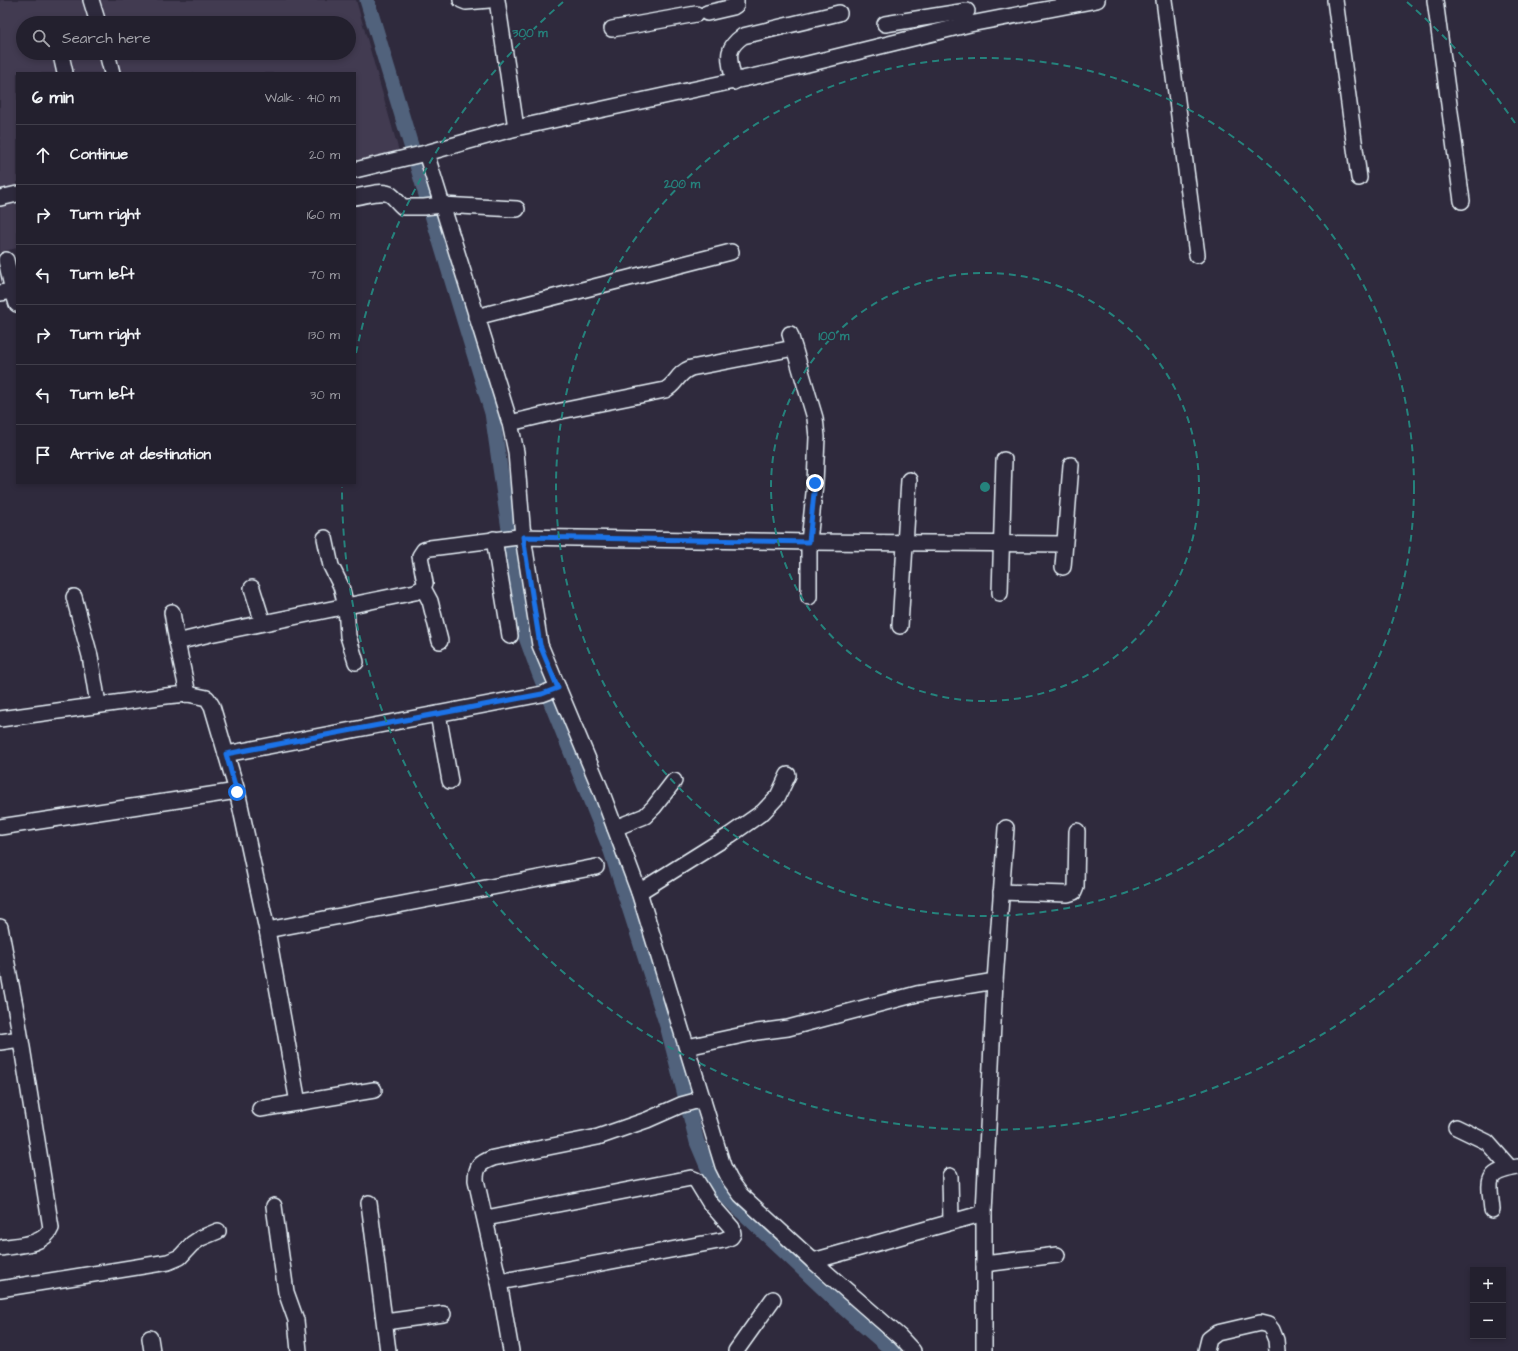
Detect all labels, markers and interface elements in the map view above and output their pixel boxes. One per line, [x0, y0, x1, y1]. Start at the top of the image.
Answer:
search box [16, 16, 356, 60]
text: 300 m [511, 25, 548, 42]
icon: search [30, 27, 52, 49]
text: Search here [62, 28, 151, 49]
text: 6 min [32, 86, 74, 110]
text: Walk · 410 m [265, 89, 340, 107]
icon: ahead [32, 144, 54, 166]
text: Continue [70, 144, 128, 165]
text: 20 m [309, 146, 340, 164]
text: 200 m [663, 176, 701, 193]
icon: right [32, 204, 54, 226]
text: Turn right [70, 204, 141, 225]
text: 160 m [307, 206, 340, 224]
icon: left [32, 264, 54, 286]
text: Turn left [70, 264, 134, 285]
text: 70 m [308, 266, 340, 284]
icon: right [32, 324, 54, 346]
text: Turn right [70, 324, 141, 345]
text: 130 m [308, 326, 340, 344]
text: 100 m [819, 328, 850, 345]
icon: left [32, 384, 54, 406]
text: Turn left [70, 384, 134, 405]
text: 30 m [310, 386, 340, 404]
icon: arrive [32, 444, 54, 466]
text: Arrive at destination [70, 444, 211, 465]
route end [806, 474, 824, 492]
centre of rings [978, 480, 992, 494]
route start [228, 783, 246, 801]
map controls [1470, 1267, 1506, 1339]
button: + [1470, 1267, 1506, 1303]
button: − [1470, 1303, 1506, 1339]

